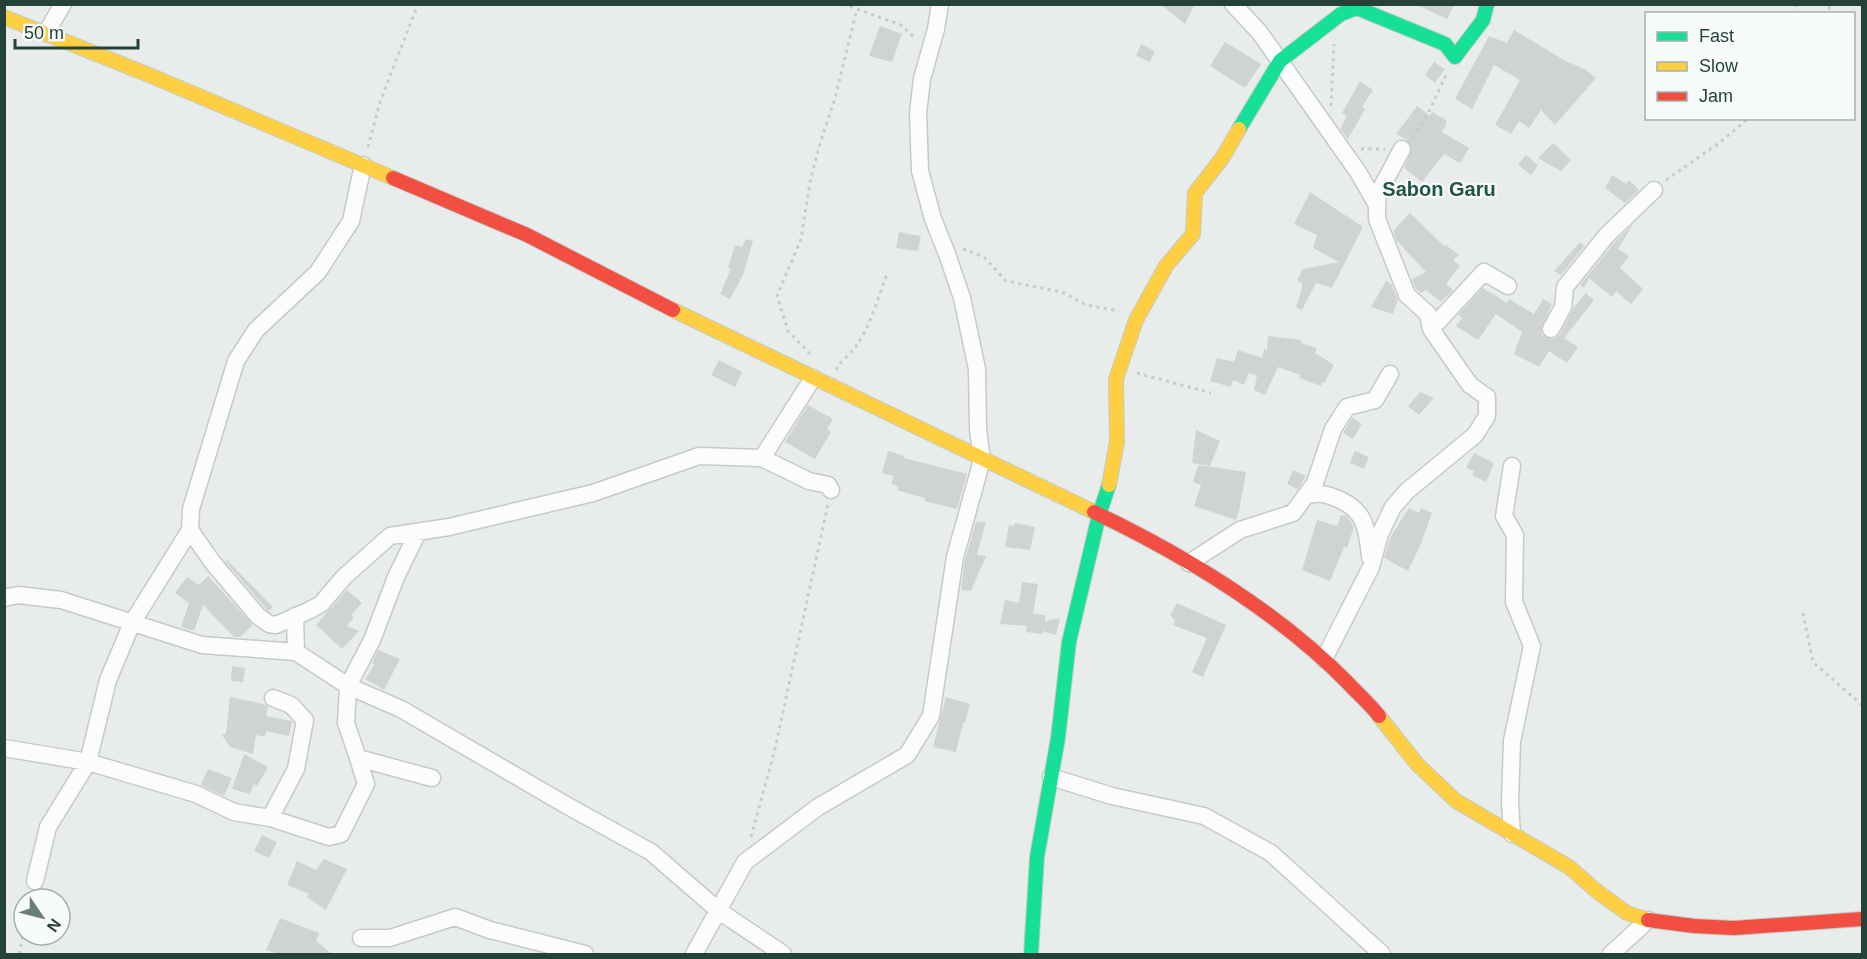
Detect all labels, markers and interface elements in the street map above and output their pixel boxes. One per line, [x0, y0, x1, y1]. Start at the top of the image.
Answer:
scale bar [15, 12, 138, 50]
legend [1645, 12, 1855, 120]
text: 50 m [24, 23, 64, 43]
text: Fast [1699, 26, 1734, 46]
text: Slow [1699, 56, 1739, 76]
text: Jam [1699, 86, 1733, 106]
district label: Sabon Garu [1382, 178, 1496, 200]
north arrow [12, 887, 72, 947]
text: N [44, 916, 64, 935]

